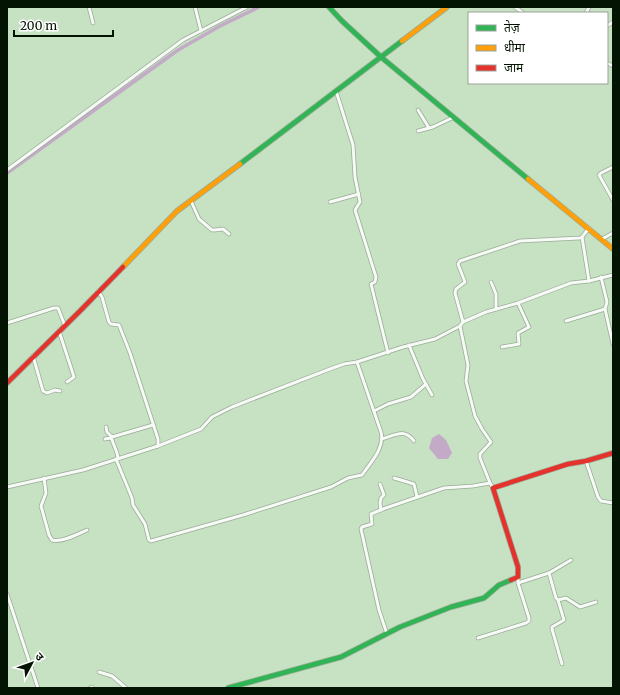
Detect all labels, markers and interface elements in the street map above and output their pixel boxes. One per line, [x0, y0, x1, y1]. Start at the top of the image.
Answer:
scale bar [14, 12, 113, 38]
legend [468, 12, 608, 84]
text: 200 m [20, 18, 57, 33]
text: तेज़ [504, 20, 521, 35]
text: धीमा [504, 40, 526, 55]
text: जाम [504, 60, 524, 75]
north arrow [12, 643, 52, 683]
text: उ [32, 649, 47, 664]

